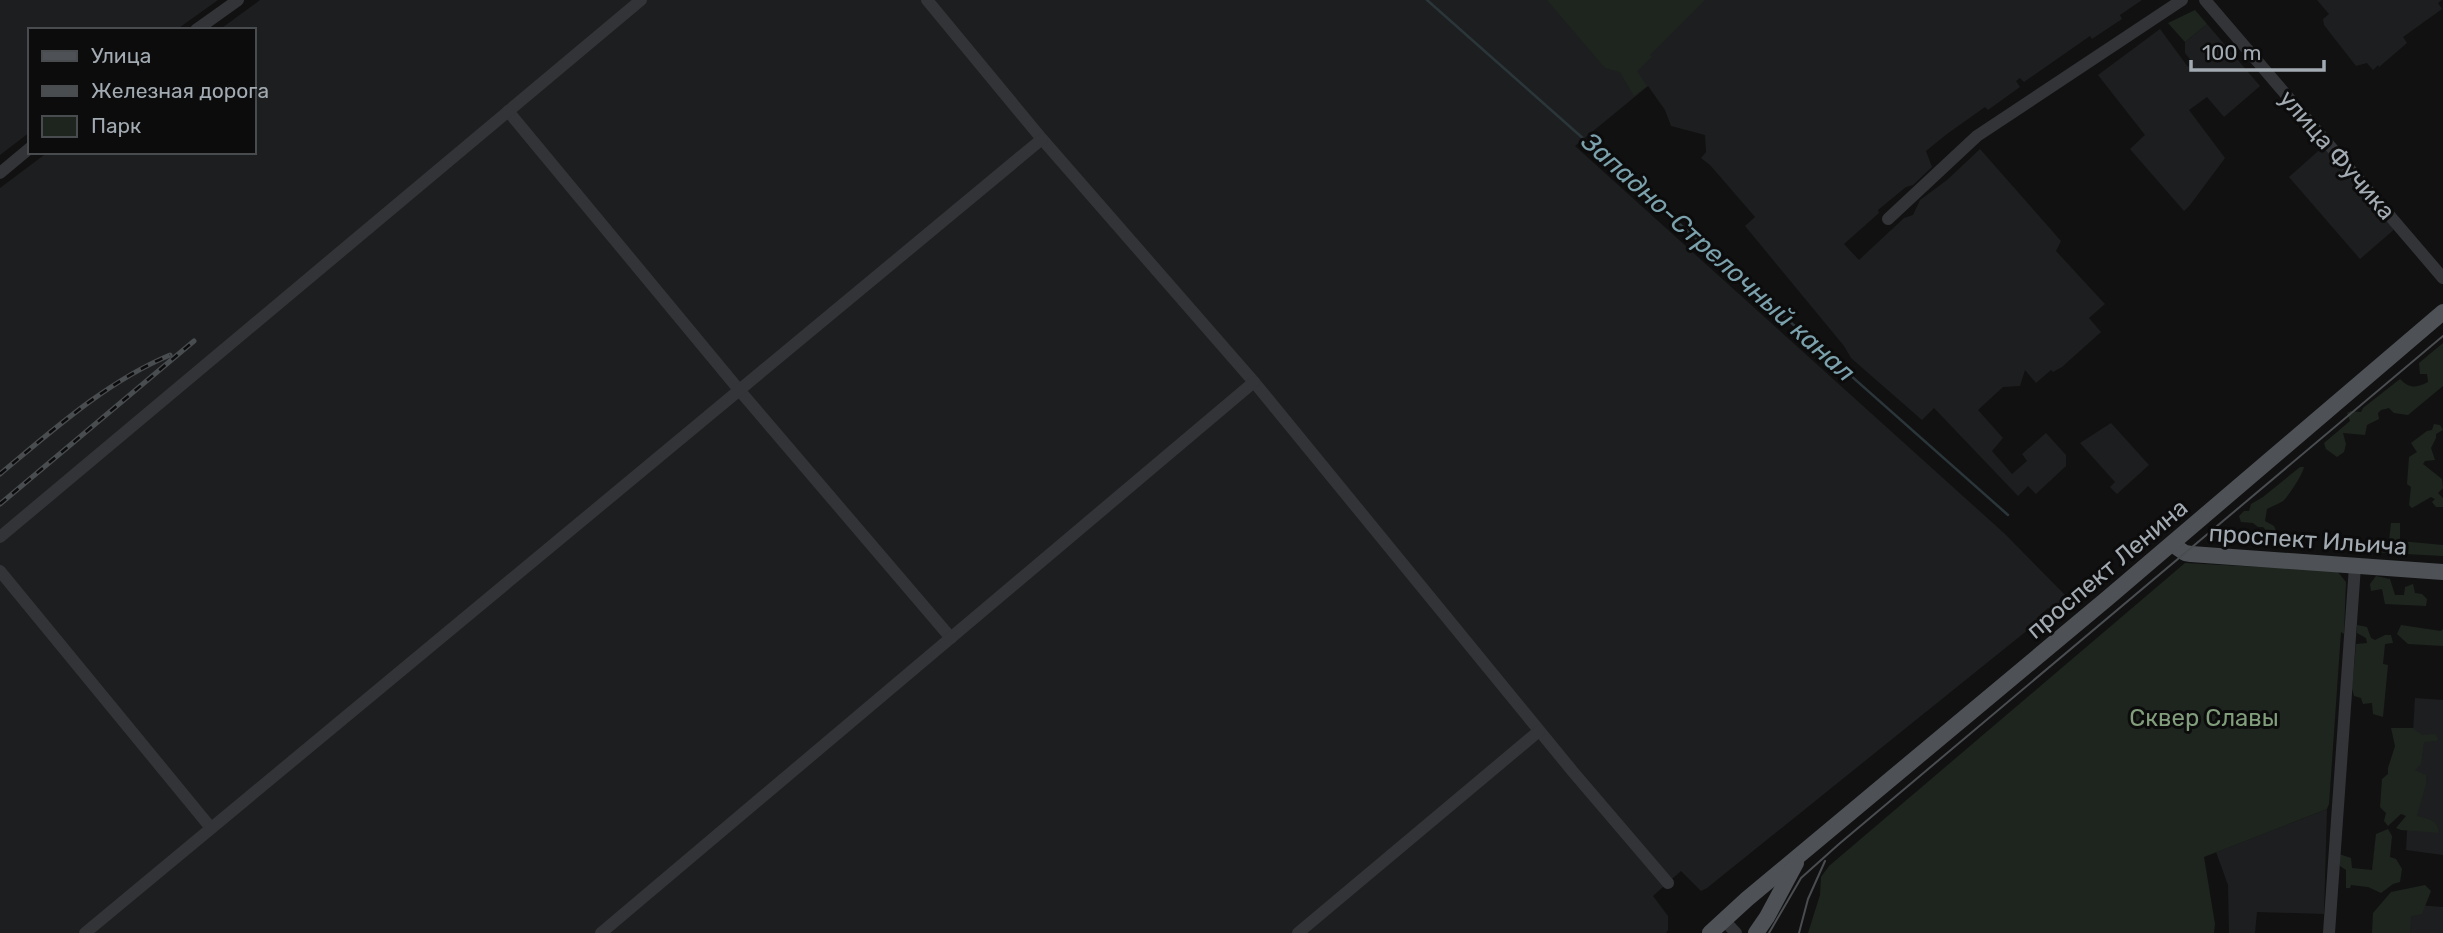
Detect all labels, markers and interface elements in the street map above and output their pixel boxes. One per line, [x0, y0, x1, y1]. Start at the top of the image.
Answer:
legend [28, 28, 256, 154]
scale bar [2191, 28, 2324, 72]
text: 100 m [2202, 40, 2261, 65]
text: Улица [91, 43, 151, 68]
text: Железная дорога [91, 78, 269, 103]
street label: улица Фучика [2273, 84, 2401, 226]
text: Парк [91, 113, 141, 138]
water label: Западно-Стрелочный канал [1574, 125, 1861, 388]
street label: проспект Ленина [2021, 493, 2193, 645]
street label: проспект Ильича [2208, 519, 2408, 561]
park label: Сквер Славы [2129, 704, 2279, 732]

